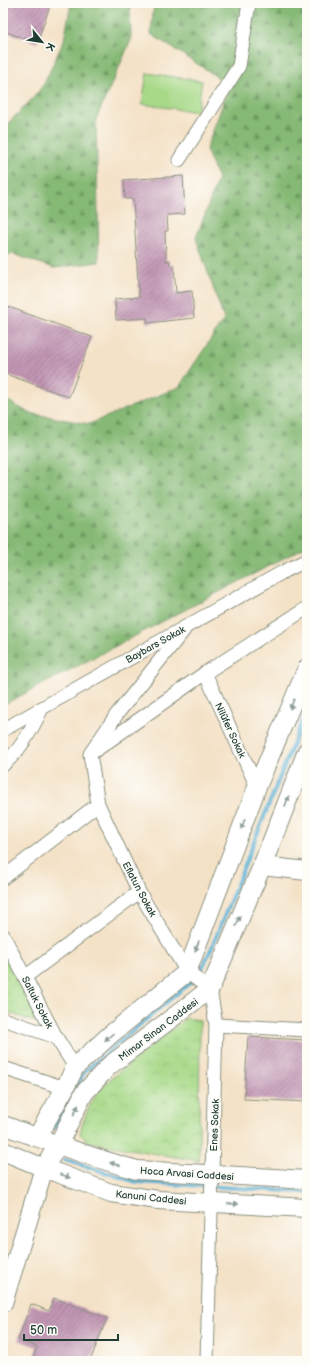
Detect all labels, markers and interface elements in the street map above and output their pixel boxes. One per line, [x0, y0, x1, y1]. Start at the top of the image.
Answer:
north arrow [22, 22, 62, 62]
text: K [42, 40, 58, 54]
street label: Baybars Sokak [124, 623, 188, 666]
one-way arrow [289, 698, 295, 709]
street label: Nilüfer Sokak [212, 701, 248, 760]
one-way arrow [285, 795, 291, 807]
one-way arrow [240, 819, 246, 831]
street label: Eflatun Sokak [120, 860, 159, 919]
one-way arrow [236, 915, 242, 927]
one-way arrow [194, 940, 200, 952]
street label: Saltuk Sokak [19, 974, 55, 1031]
street label: Mimar Sinan Caddesi [116, 996, 201, 1064]
one-way arrow [104, 1032, 113, 1041]
street label: Enes Sokak [208, 1098, 222, 1152]
one-way arrow [73, 1105, 79, 1116]
one-way arrow [109, 1161, 121, 1167]
street label: Hoca Arvasi Caddesi [140, 1165, 234, 1183]
one-way arrow [60, 1173, 72, 1179]
street label: Kanuni Caddesi [115, 1188, 187, 1208]
one-way arrow [227, 1201, 239, 1208]
scale bar [24, 1316, 118, 1342]
text: 50 m [30, 1323, 57, 1338]

